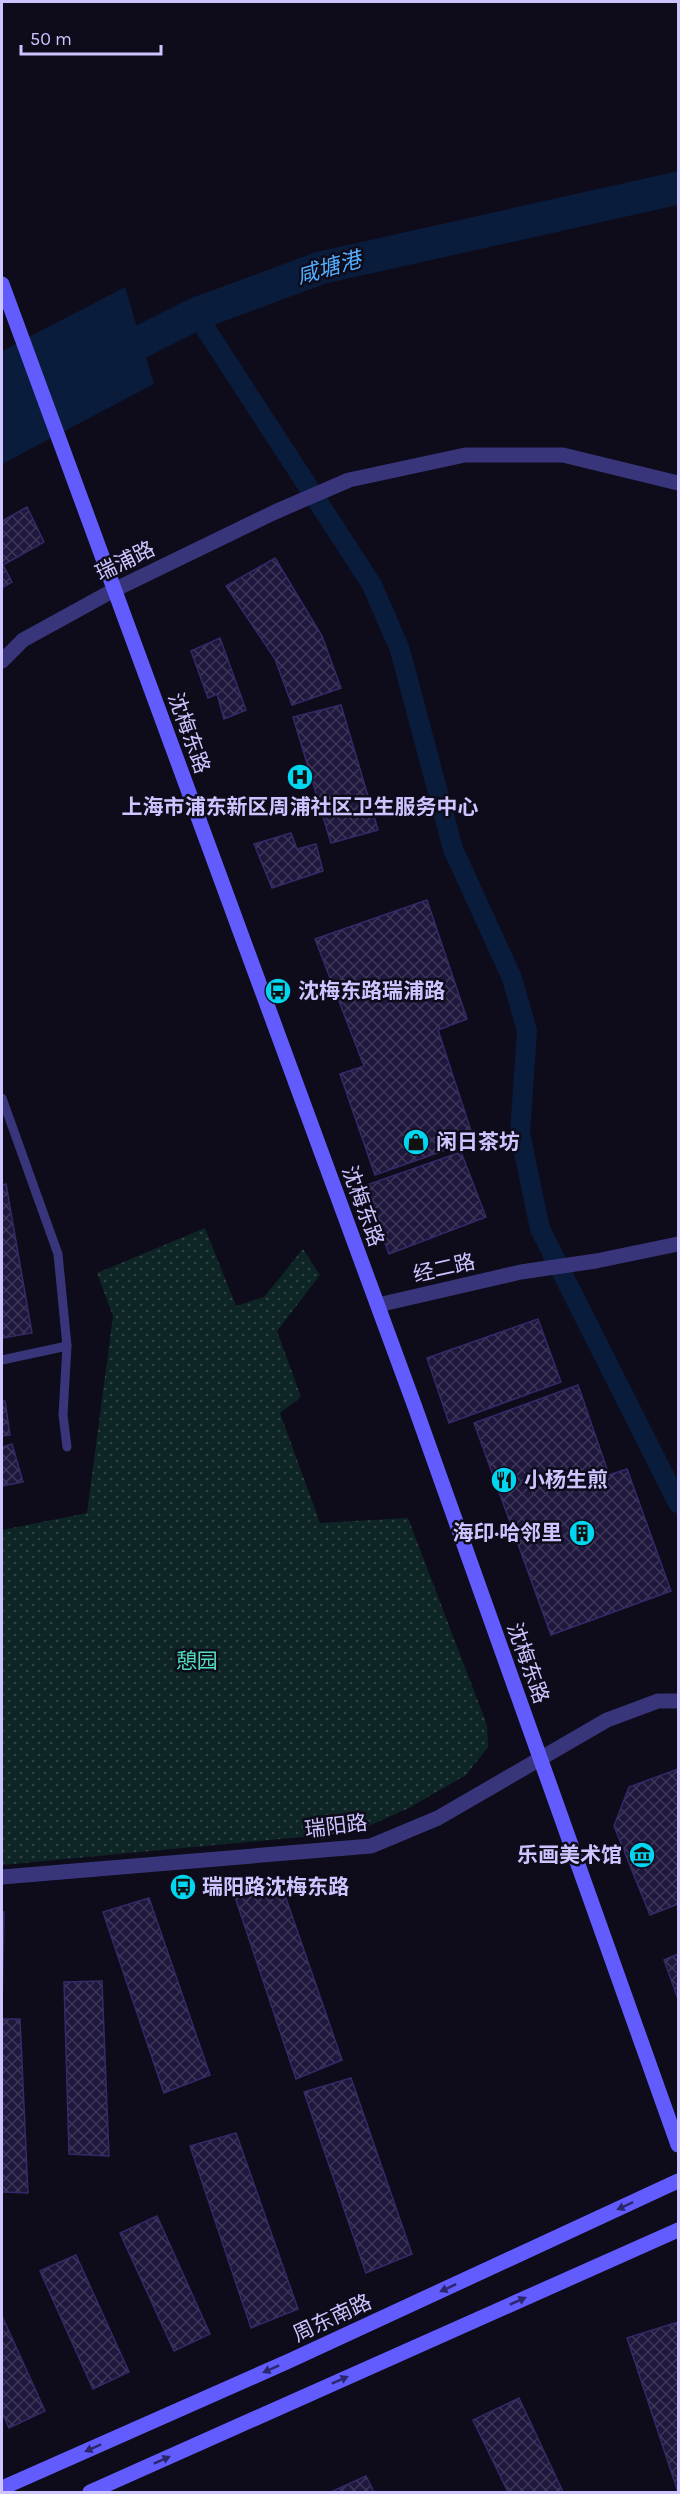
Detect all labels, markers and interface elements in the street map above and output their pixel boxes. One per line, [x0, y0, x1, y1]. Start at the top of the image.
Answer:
scale bar [21, 18, 160, 56]
text: 50 m [30, 28, 72, 50]
water label: 咸塘港 [294, 246, 367, 290]
street label: 瑞浦路 [91, 536, 159, 586]
street label: 沈梅东路 [163, 689, 215, 777]
hospital icon: 上海市浦东新区周浦社区卫生服务中心 [285, 762, 315, 792]
place label: 上海市浦东新区周浦社区卫生服务中心 [122, 795, 479, 819]
bus stop icon: 沈梅东路瑞浦路 [263, 976, 293, 1006]
place label: 沈梅东路瑞浦路 [298, 979, 445, 1003]
shop icon: 闲日茶坊 [401, 1127, 431, 1157]
place label: 闲日茶坊 [436, 1130, 520, 1154]
street label: 沈梅东路 [337, 1162, 389, 1250]
street label: 经二路 [411, 1249, 477, 1287]
restaurant icon: 小杨生煎 [489, 1465, 519, 1495]
place label: 小杨生煎 [524, 1468, 608, 1492]
building icon: 海印·哈邻里 [567, 1518, 597, 1548]
place label: 海印·哈邻里 [452, 1521, 562, 1545]
street label: 沈梅东路 [502, 1619, 554, 1707]
park label: 憩园 [176, 1649, 218, 1673]
street label: 瑞阳路 [303, 1810, 369, 1842]
museum icon: 乐画美术馆 [627, 1840, 657, 1870]
place label: 乐画美术馆 [517, 1843, 622, 1867]
bus stop icon: 瑞阳路沈梅东路 [168, 1872, 198, 1902]
place label: 瑞阳路沈梅东路 [202, 1875, 349, 1899]
one-way arrow [617, 2201, 634, 2210]
one-way arrow [440, 2283, 457, 2292]
street label: 周东南路 [289, 2289, 375, 2347]
one-way arrow [510, 2296, 528, 2306]
one-way arrow [262, 2364, 280, 2374]
one-way arrow [332, 2376, 349, 2385]
one-way arrow [83, 2443, 101, 2453]
one-way arrow [154, 2455, 171, 2464]

